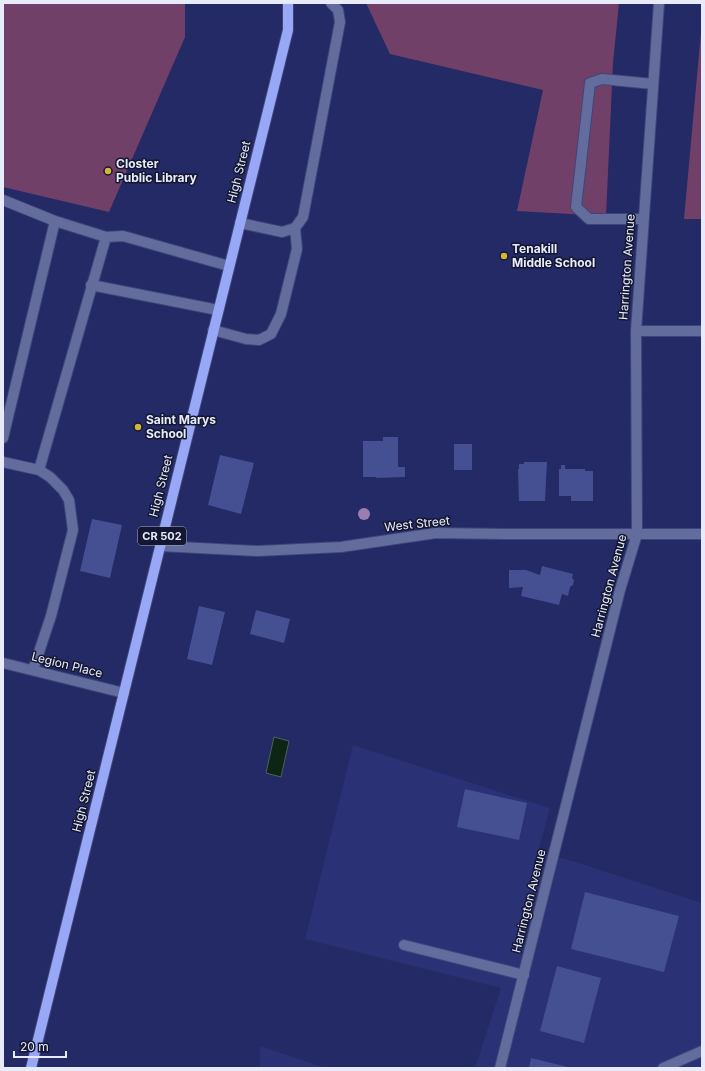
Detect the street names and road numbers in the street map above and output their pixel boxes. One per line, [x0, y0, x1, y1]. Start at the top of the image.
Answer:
street label: High Street [224, 139, 253, 205]
street label: Harrington Avenue [615, 214, 638, 320]
street label: High Street [146, 453, 175, 519]
street label: West Street [383, 513, 450, 534]
road number: CR 502 [138, 527, 186, 545]
street label: Harrington Avenue [588, 533, 629, 639]
street label: Legion Place [30, 648, 104, 681]
street label: High Street [69, 768, 98, 834]
street label: Harrington Avenue [508, 848, 549, 954]

